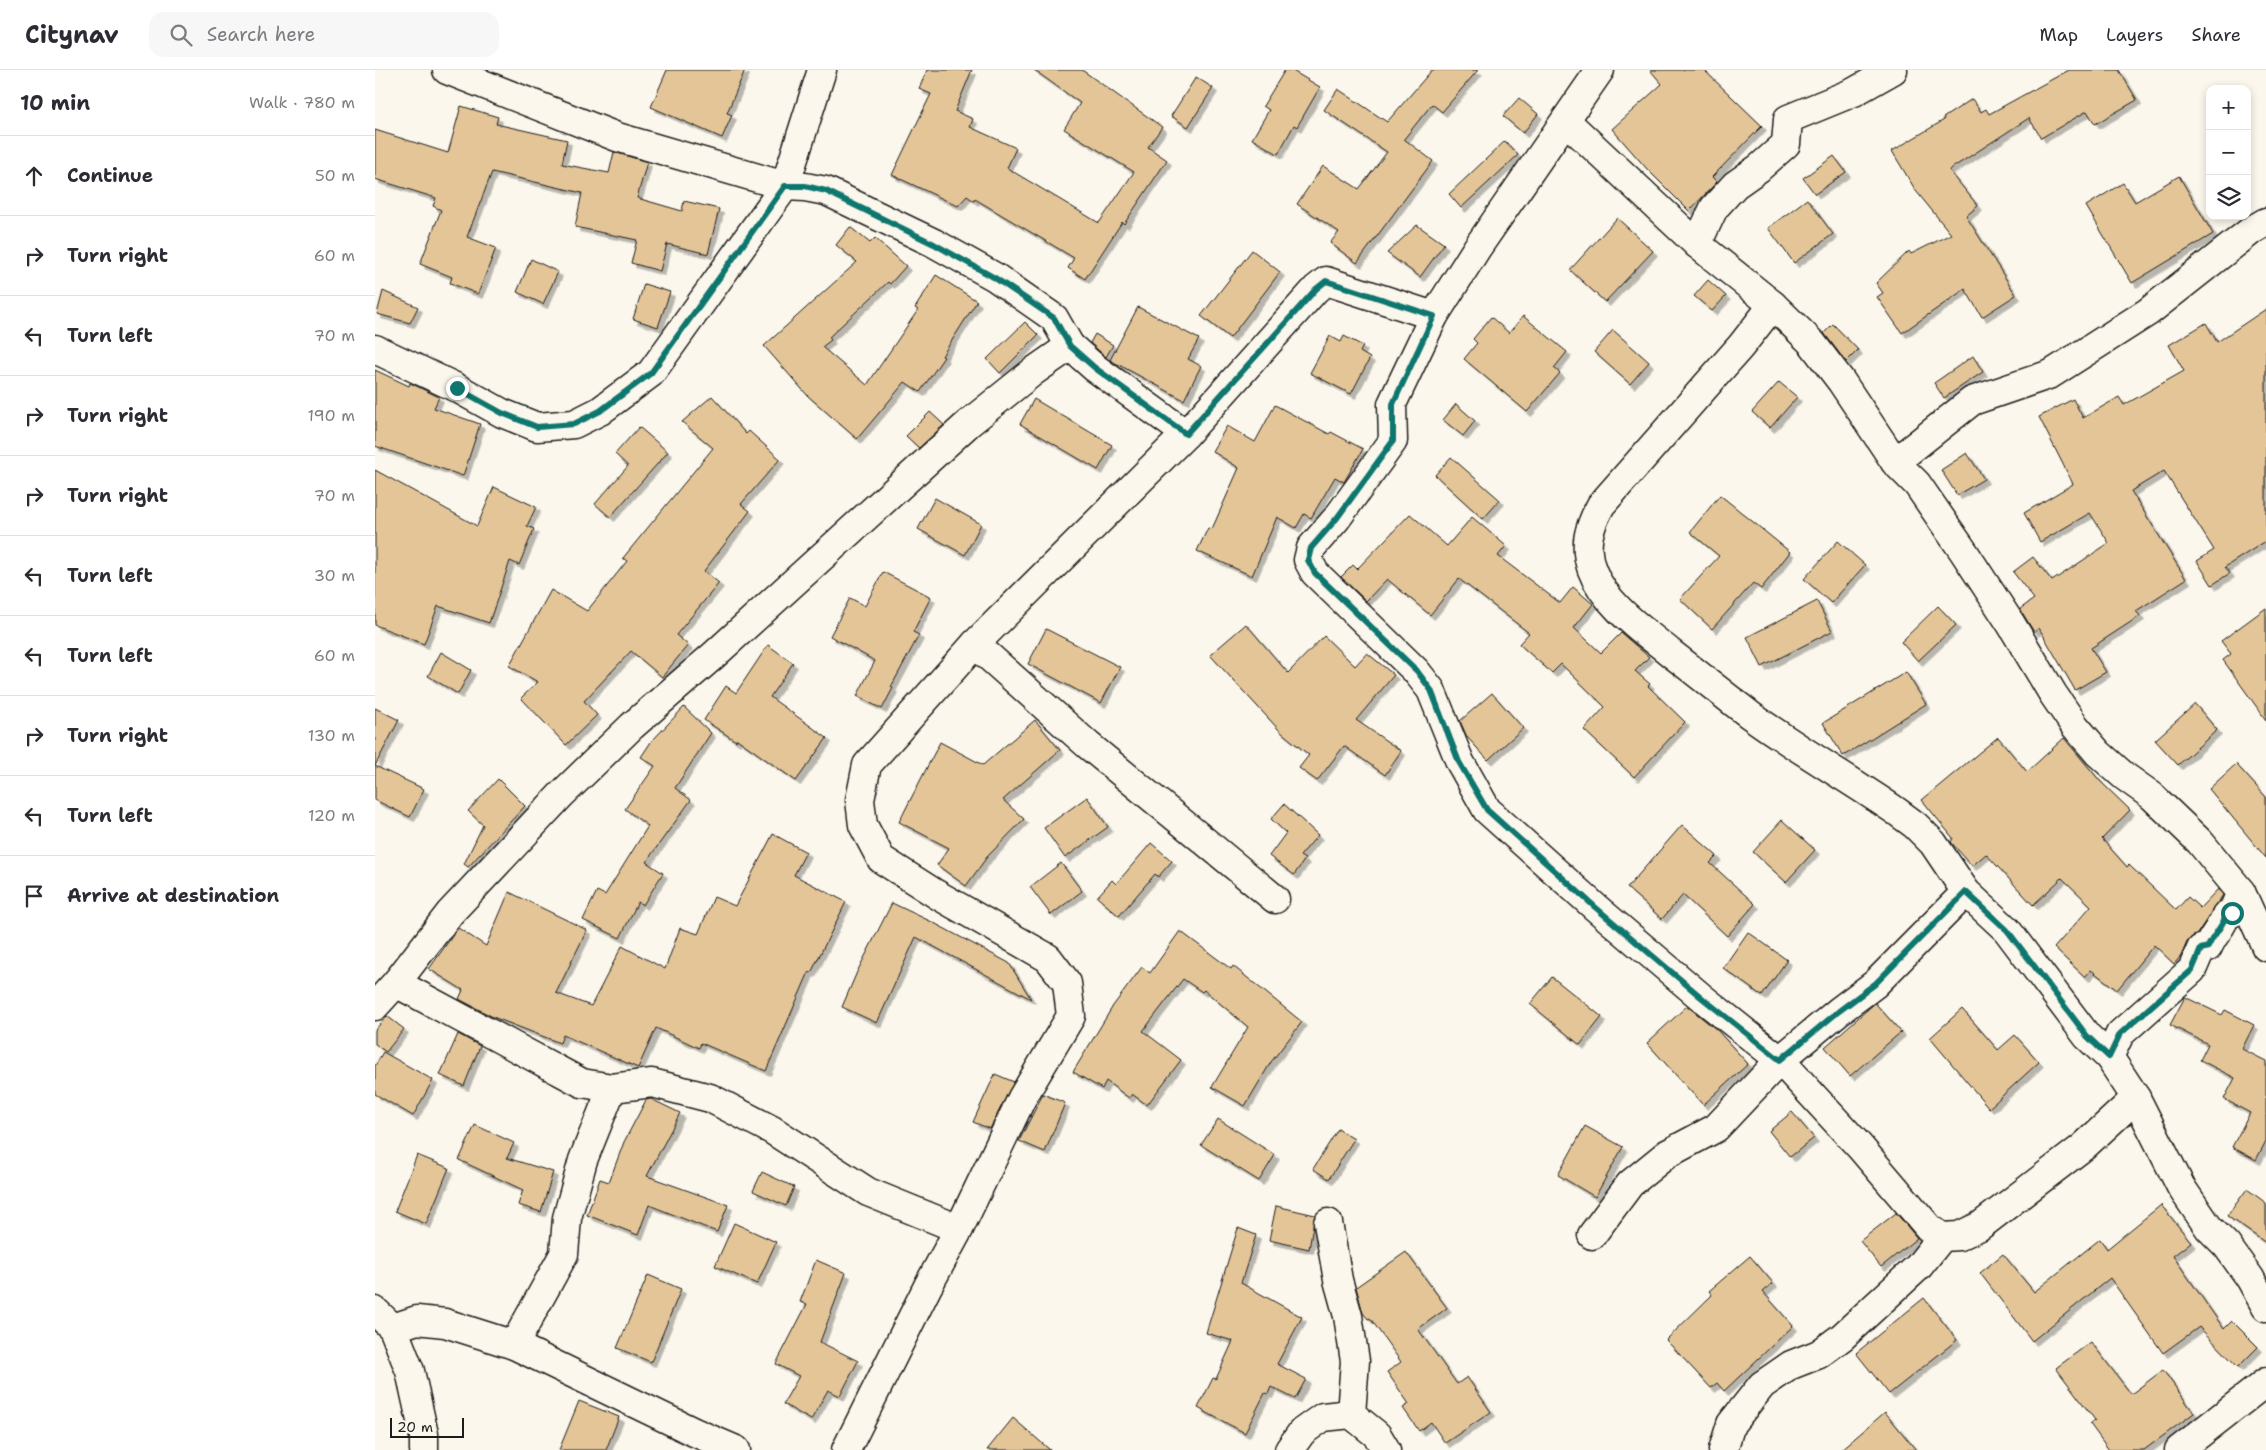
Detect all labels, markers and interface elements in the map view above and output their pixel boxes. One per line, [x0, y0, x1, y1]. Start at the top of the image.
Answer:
search box [149, 12, 499, 57]
text: Citynav [25, 19, 119, 51]
icon: search [167, 21, 195, 49]
text: Search here [207, 22, 315, 47]
text: Map [2040, 23, 2078, 47]
text: Layers [2106, 23, 2163, 47]
text: Share [2191, 23, 2241, 47]
map controls [2206, 85, 2251, 220]
button: + [2206, 85, 2251, 130]
text: 10 min [20, 89, 90, 117]
text: Walk · 780 m [249, 92, 355, 113]
button: − [2206, 130, 2251, 175]
icon: ahead [20, 162, 48, 190]
text: Continue [67, 163, 153, 188]
text: 50 m [315, 165, 355, 186]
button: layers [2206, 175, 2251, 220]
icon: right [20, 242, 48, 270]
text: Turn right [67, 243, 168, 268]
text: 60 m [314, 245, 355, 266]
icon: left [20, 322, 48, 350]
text: Turn left [67, 323, 153, 348]
text: 70 m [314, 325, 355, 346]
route end [446, 377, 469, 400]
icon: right [20, 402, 48, 430]
text: Turn right [67, 403, 168, 428]
text: 190 m [308, 405, 355, 426]
icon: right [20, 482, 48, 510]
text: Turn right [67, 483, 168, 508]
text: 70 m [314, 485, 355, 506]
icon: left [20, 562, 48, 590]
text: Turn left [67, 563, 153, 588]
text: 30 m [314, 565, 355, 586]
icon: left [20, 642, 48, 670]
text: Turn left [67, 643, 153, 668]
text: 60 m [314, 645, 355, 666]
icon: right [20, 722, 48, 750]
text: Turn right [67, 723, 168, 748]
text: 130 m [308, 725, 355, 746]
icon: left [20, 802, 48, 830]
text: Turn left [67, 803, 153, 828]
text: 120 m [308, 805, 355, 826]
icon: arrive [20, 882, 48, 910]
text: Arrive at destination [67, 883, 279, 908]
route start [2221, 902, 2244, 925]
scale bar [390, 1415, 464, 1438]
text: 20 m [397, 1418, 433, 1436]

